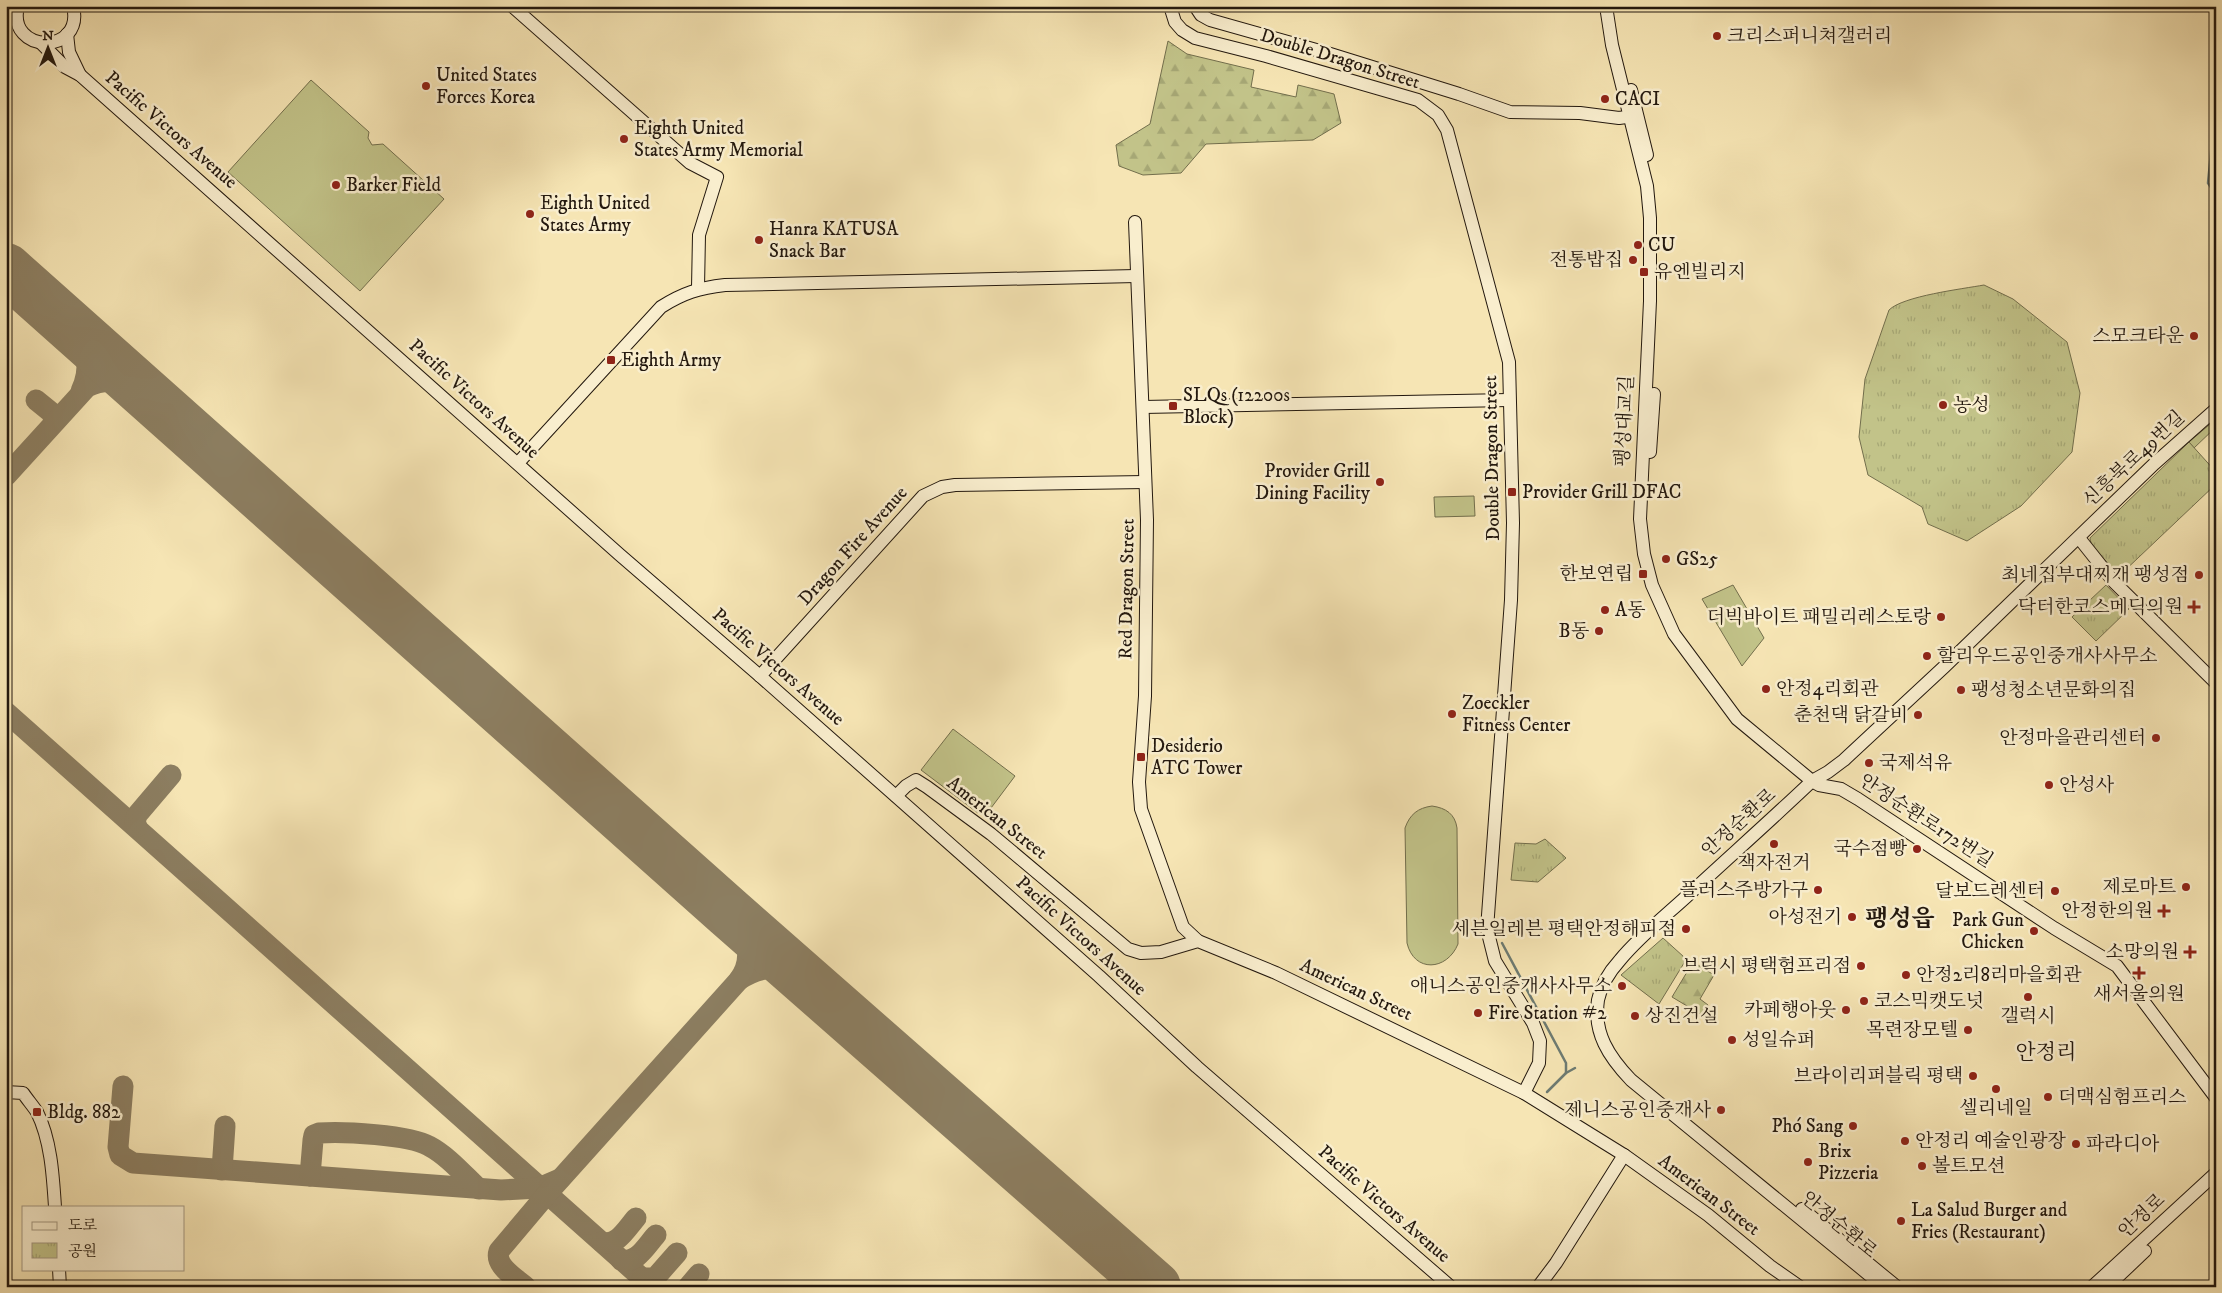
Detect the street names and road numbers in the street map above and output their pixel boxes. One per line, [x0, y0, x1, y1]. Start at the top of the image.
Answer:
street label: Double Dragon Street [1257, 24, 1423, 94]
street label: Pacific Victors Avenue [100, 66, 242, 194]
street label: Pacific Victors Avenue [404, 334, 544, 464]
street label: Double Dragon Street [1479, 375, 1505, 541]
street label: 팽성대교길 [1611, 375, 1639, 467]
street label: 신흥북로49번길 [2078, 406, 2190, 512]
street label: Dragon Fire Avenue [794, 482, 913, 610]
street label: Red Dragon Street [1114, 518, 1140, 660]
street label: Pacific Victors Avenue [707, 603, 849, 731]
street label: 안정순환로172번길 [1855, 769, 1997, 873]
street label: American Street [942, 772, 1052, 864]
street label: 안정순환로 [1697, 784, 1781, 862]
street label: Pacific Victors Avenue [1011, 871, 1151, 1001]
street label: American Street [1296, 954, 1416, 1026]
street label: Pacific Victors Avenue [1313, 1140, 1455, 1268]
street label: American Street [1654, 1149, 1764, 1241]
street label: 안정순환로 [1796, 1187, 1882, 1263]
street label: 안정로 [2114, 1189, 2170, 1243]

